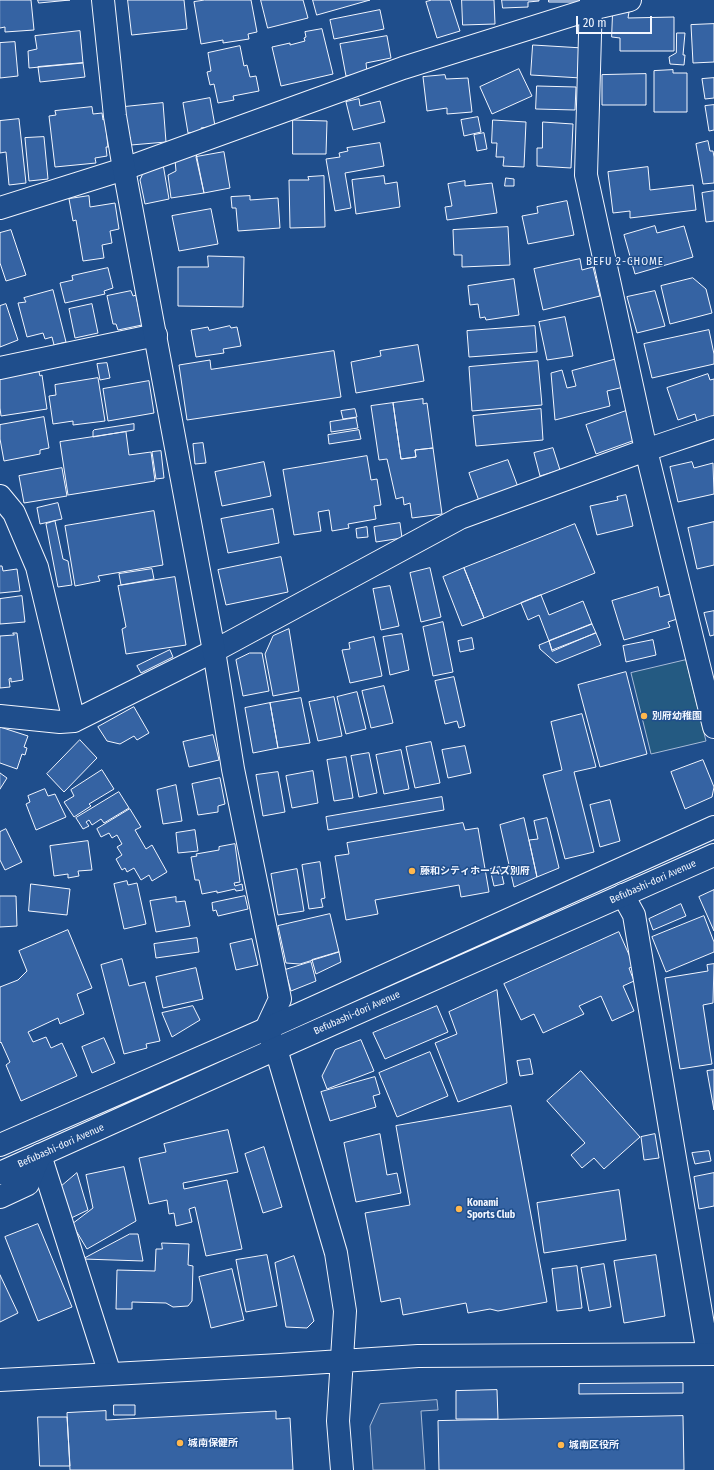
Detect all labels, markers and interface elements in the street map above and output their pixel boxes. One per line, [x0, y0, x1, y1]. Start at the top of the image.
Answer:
scale bar [578, 8, 654, 34]
text: 20 m [583, 16, 607, 30]
district label: BEFU 2-CHOME [586, 255, 664, 269]
place label: 別府幼稚園 [652, 710, 702, 722]
marker: 別府幼稚園 [639, 711, 649, 721]
street label: Befubashi-dori Avenue [608, 857, 698, 907]
place label: 藤和シティホームズ別府 [420, 865, 530, 877]
marker: 藤和シティホームズ別府 [407, 866, 417, 876]
street label: Befubashi-dori Avenue [312, 988, 402, 1038]
street label: Befubashi-dori Avenue [16, 1121, 106, 1171]
place label: Konami Sports Club [467, 1197, 515, 1220]
marker: Konami Sports Club [454, 1204, 464, 1214]
place label: 城南保健所 [188, 1437, 238, 1449]
marker: 城南保健所 [175, 1438, 185, 1448]
place label: 城南区役所 [569, 1439, 619, 1451]
marker: 城南区役所 [556, 1440, 566, 1450]

